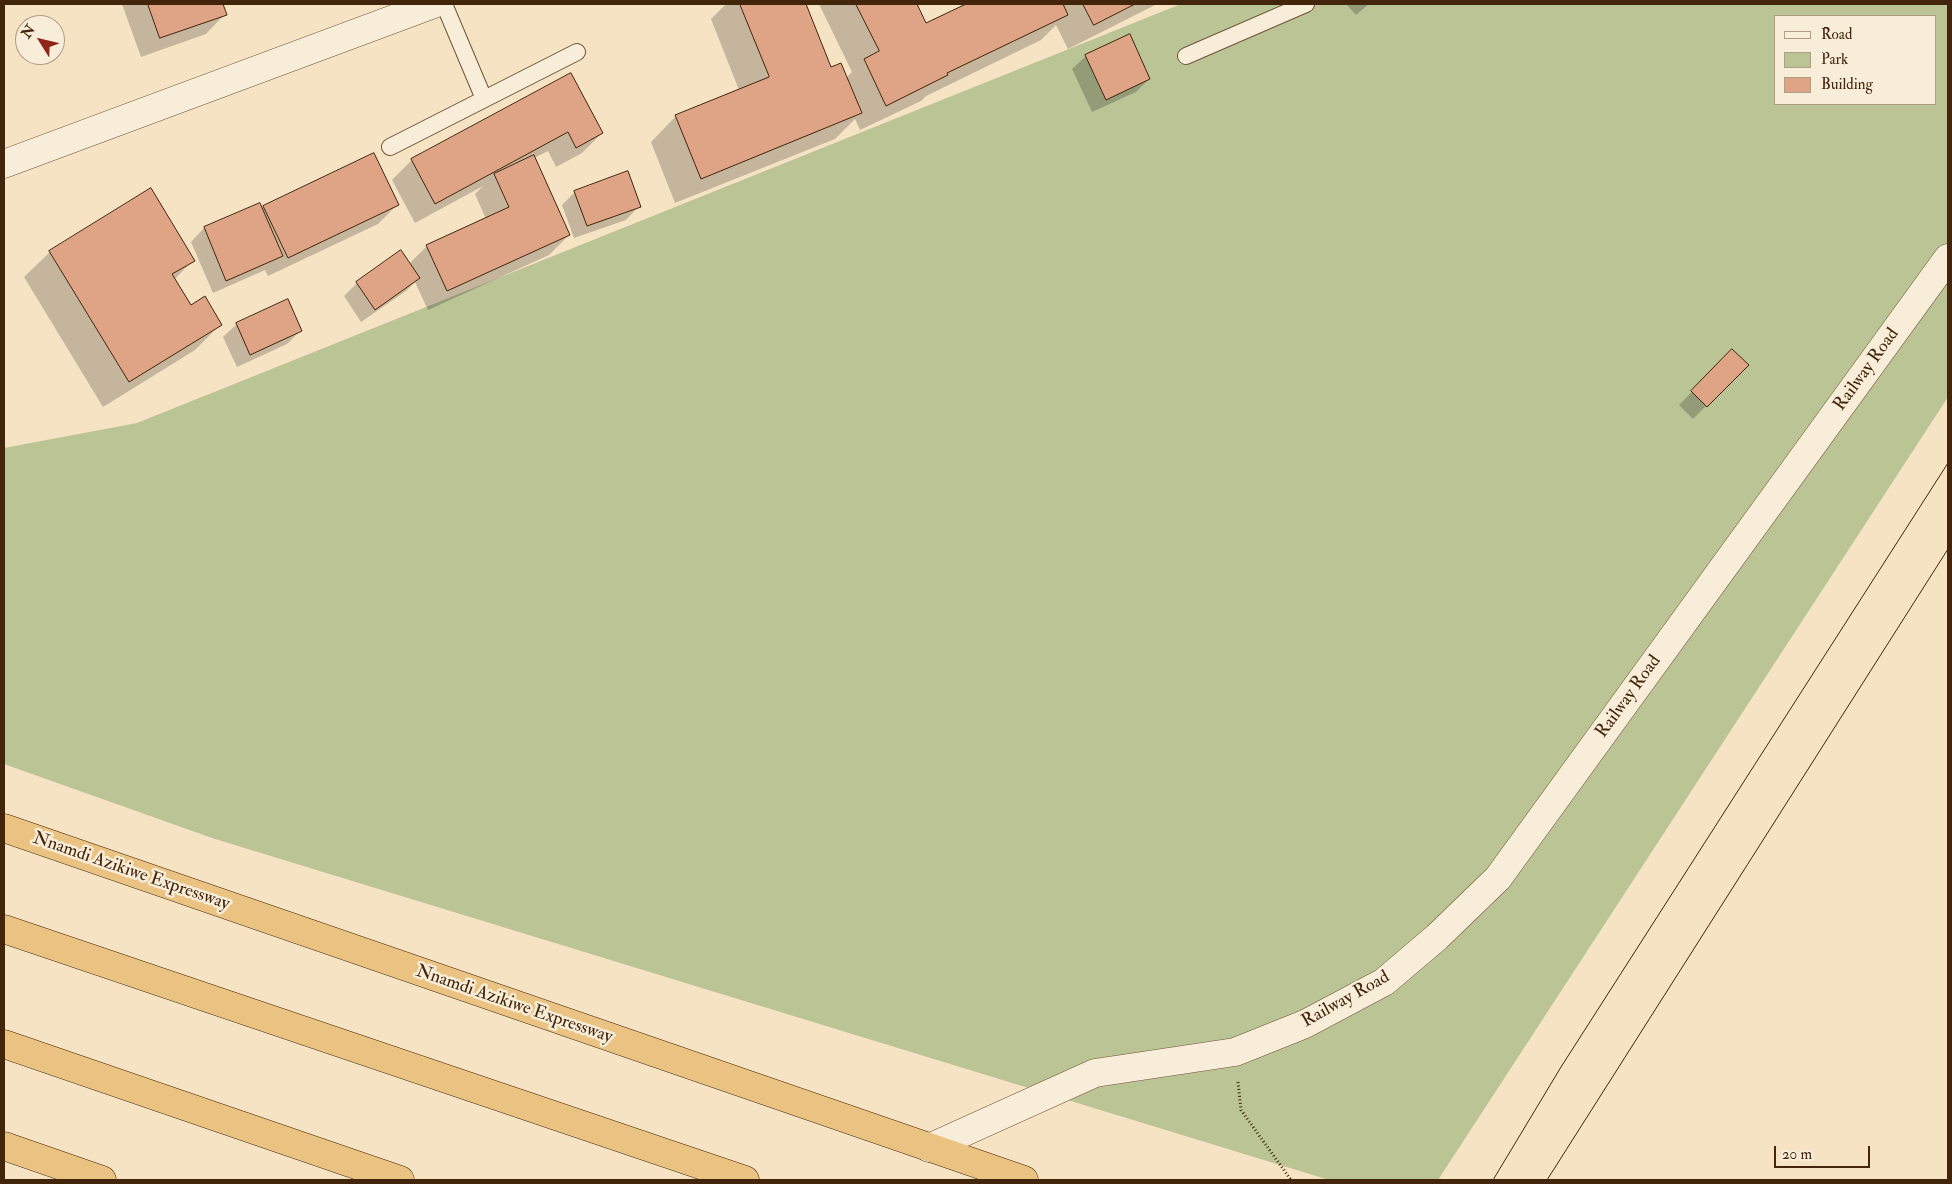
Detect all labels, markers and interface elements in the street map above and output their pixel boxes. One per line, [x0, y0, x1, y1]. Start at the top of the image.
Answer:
north arrow [15, 15, 65, 65]
legend [1774, 15, 1937, 105]
text: N [18, 21, 39, 42]
text: Road [1821, 25, 1852, 44]
text: Park [1821, 50, 1848, 69]
text: Building [1821, 75, 1873, 94]
street label: Railway Road [1830, 324, 1904, 416]
street label: Railway Road [1592, 651, 1666, 743]
street label: Nnamdi Azikiwe Expressway [30, 828, 232, 916]
street label: Nnamdi Azikiwe Expressway [413, 961, 615, 1049]
street label: Railway Road [1298, 967, 1394, 1033]
scale bar [1777, 1136, 1873, 1168]
text: 20 m [1782, 1145, 1812, 1164]

